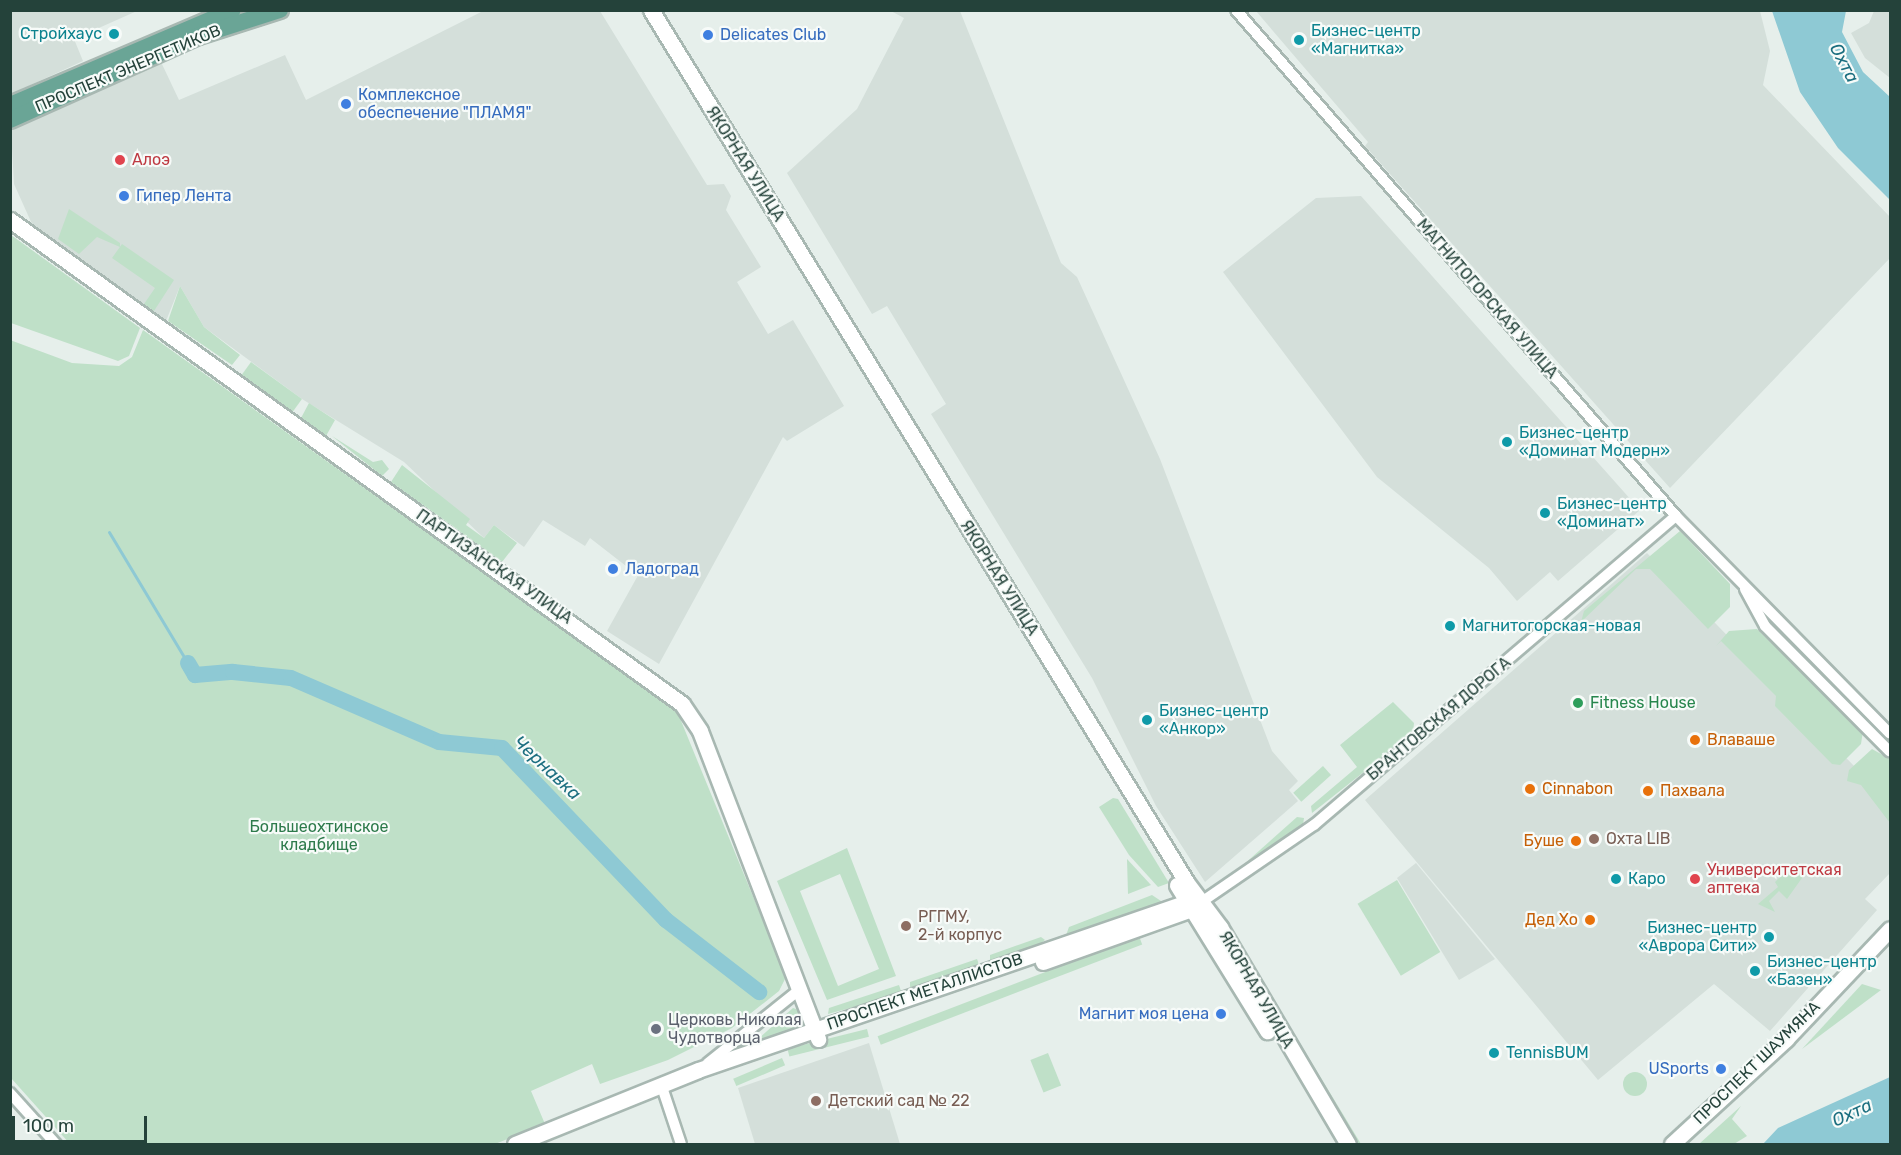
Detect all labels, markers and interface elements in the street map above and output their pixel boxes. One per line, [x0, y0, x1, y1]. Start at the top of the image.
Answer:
street label: ПРОСПЕКТ ЭНЕРГЕТИКОВ [32, 21, 224, 117]
place label: Бизнес-центр «Магнитка» [1311, 21, 1421, 59]
place label: Стройхаус [20, 24, 102, 44]
place label: Delicates Club [720, 25, 826, 45]
marker: Стройхаус [107, 27, 121, 41]
marker: Delicates Club [701, 28, 715, 42]
marker: Бизнес-центр «Магнитка» [1292, 33, 1306, 47]
water label: Охта [1825, 40, 1863, 86]
place label: Комплексное обеспечение "ПЛАМЯ" [358, 85, 531, 123]
marker: Комплексное обеспечение "ПЛАМЯ" [339, 97, 353, 111]
street label: ЯКОРНАЯ УЛИЦА [702, 103, 788, 225]
place label: Алоэ [132, 150, 170, 170]
marker: Алоэ [113, 153, 127, 167]
place label: Гипер Лента [136, 186, 232, 206]
marker: Гипер Лента [117, 189, 131, 203]
street label: МАГНИТОГОРСКАЯ УЛИЦА [1412, 215, 1562, 383]
place label: Бизнес-центр «Доминат Модерн» [1519, 423, 1670, 461]
marker: Бизнес-центр «Доминат Модерн» [1500, 435, 1514, 449]
place label: Бизнес-центр «Доминат» [1557, 494, 1667, 532]
street label: ПАРТИЗАНСКАЯ УЛИЦА [412, 506, 576, 628]
marker: Бизнес-центр «Доминат» [1538, 506, 1552, 520]
street label: ЯКОРНАЯ УЛИЦА [956, 517, 1042, 639]
place label: Ладоград [625, 559, 699, 579]
marker: Ладоград [606, 562, 620, 576]
place label: Магнитогорская-новая [1462, 616, 1641, 636]
marker: Магнитогорская-новая [1443, 619, 1457, 633]
street label: БРАНТОВСКАЯ ДОРОГА [1363, 653, 1515, 785]
place label: Fitness House [1590, 693, 1696, 713]
marker: Fitness House [1571, 696, 1585, 710]
place label: Бизнес-центр «Анкор» [1159, 701, 1269, 739]
marker: Бизнес-центр «Анкор» [1140, 713, 1154, 727]
place label: Влаваше [1707, 730, 1775, 750]
water label: Чернавка [509, 731, 585, 805]
marker: Влаваше [1688, 733, 1702, 747]
place label: Cinnabon [1542, 779, 1613, 799]
place label: Пахвала [1660, 781, 1725, 801]
marker: Cinnabon [1523, 782, 1537, 796]
marker: Пахвала [1641, 784, 1655, 798]
park label: Большеохтинское кладбище [250, 817, 388, 855]
place label: Охта LIB [1606, 829, 1670, 849]
place label: Буше [1523, 831, 1564, 851]
marker: Охта LIB [1587, 832, 1601, 846]
marker: Буше [1569, 834, 1583, 848]
place label: Университетская аптека [1707, 860, 1842, 898]
place label: Каро [1628, 869, 1666, 889]
marker: Каро [1609, 872, 1623, 886]
marker: Университетская аптека [1688, 872, 1702, 886]
place label: РГГМУ, 2-й корпус [918, 907, 1002, 945]
place label: Дед Хо [1525, 910, 1578, 930]
marker: Дед Хо [1583, 913, 1597, 927]
place label: Бизнес-центр «Аврора Сити» [1639, 918, 1757, 956]
marker: РГГМУ, 2-й корпус [899, 919, 913, 933]
street label: ЯКОРНАЯ УЛИЦА [1215, 928, 1297, 1052]
marker: Бизнес-центр «Аврора Сити» [1762, 930, 1776, 944]
street label: ПРОСПЕКТ МЕТАЛЛИСТОВ [824, 949, 1026, 1035]
place label: Бизнес-центр «Базен» [1767, 952, 1877, 990]
marker: Бизнес-центр «Базен» [1748, 964, 1762, 978]
street label: ПРОСПЕКТ ШАУМЯНА [1690, 998, 1824, 1128]
place label: Магнит моя цена [1079, 1004, 1209, 1024]
marker: Магнит моя цена [1214, 1007, 1228, 1021]
place label: Церковь Николая Чудотворца [668, 1010, 802, 1048]
marker: Церковь Николая Чудотворца [649, 1022, 663, 1036]
place label: TennisBUM [1506, 1043, 1589, 1063]
marker: TennisBUM [1487, 1046, 1501, 1060]
place label: USports [1649, 1059, 1709, 1079]
marker: USports [1714, 1062, 1728, 1076]
place label: Детский сад № 22 [828, 1091, 970, 1111]
marker: Детский сад № 22 [809, 1094, 823, 1108]
water label: Охта [1829, 1094, 1875, 1132]
scale bar [15, 1104, 150, 1142]
text: 100 m [23, 1115, 74, 1137]

